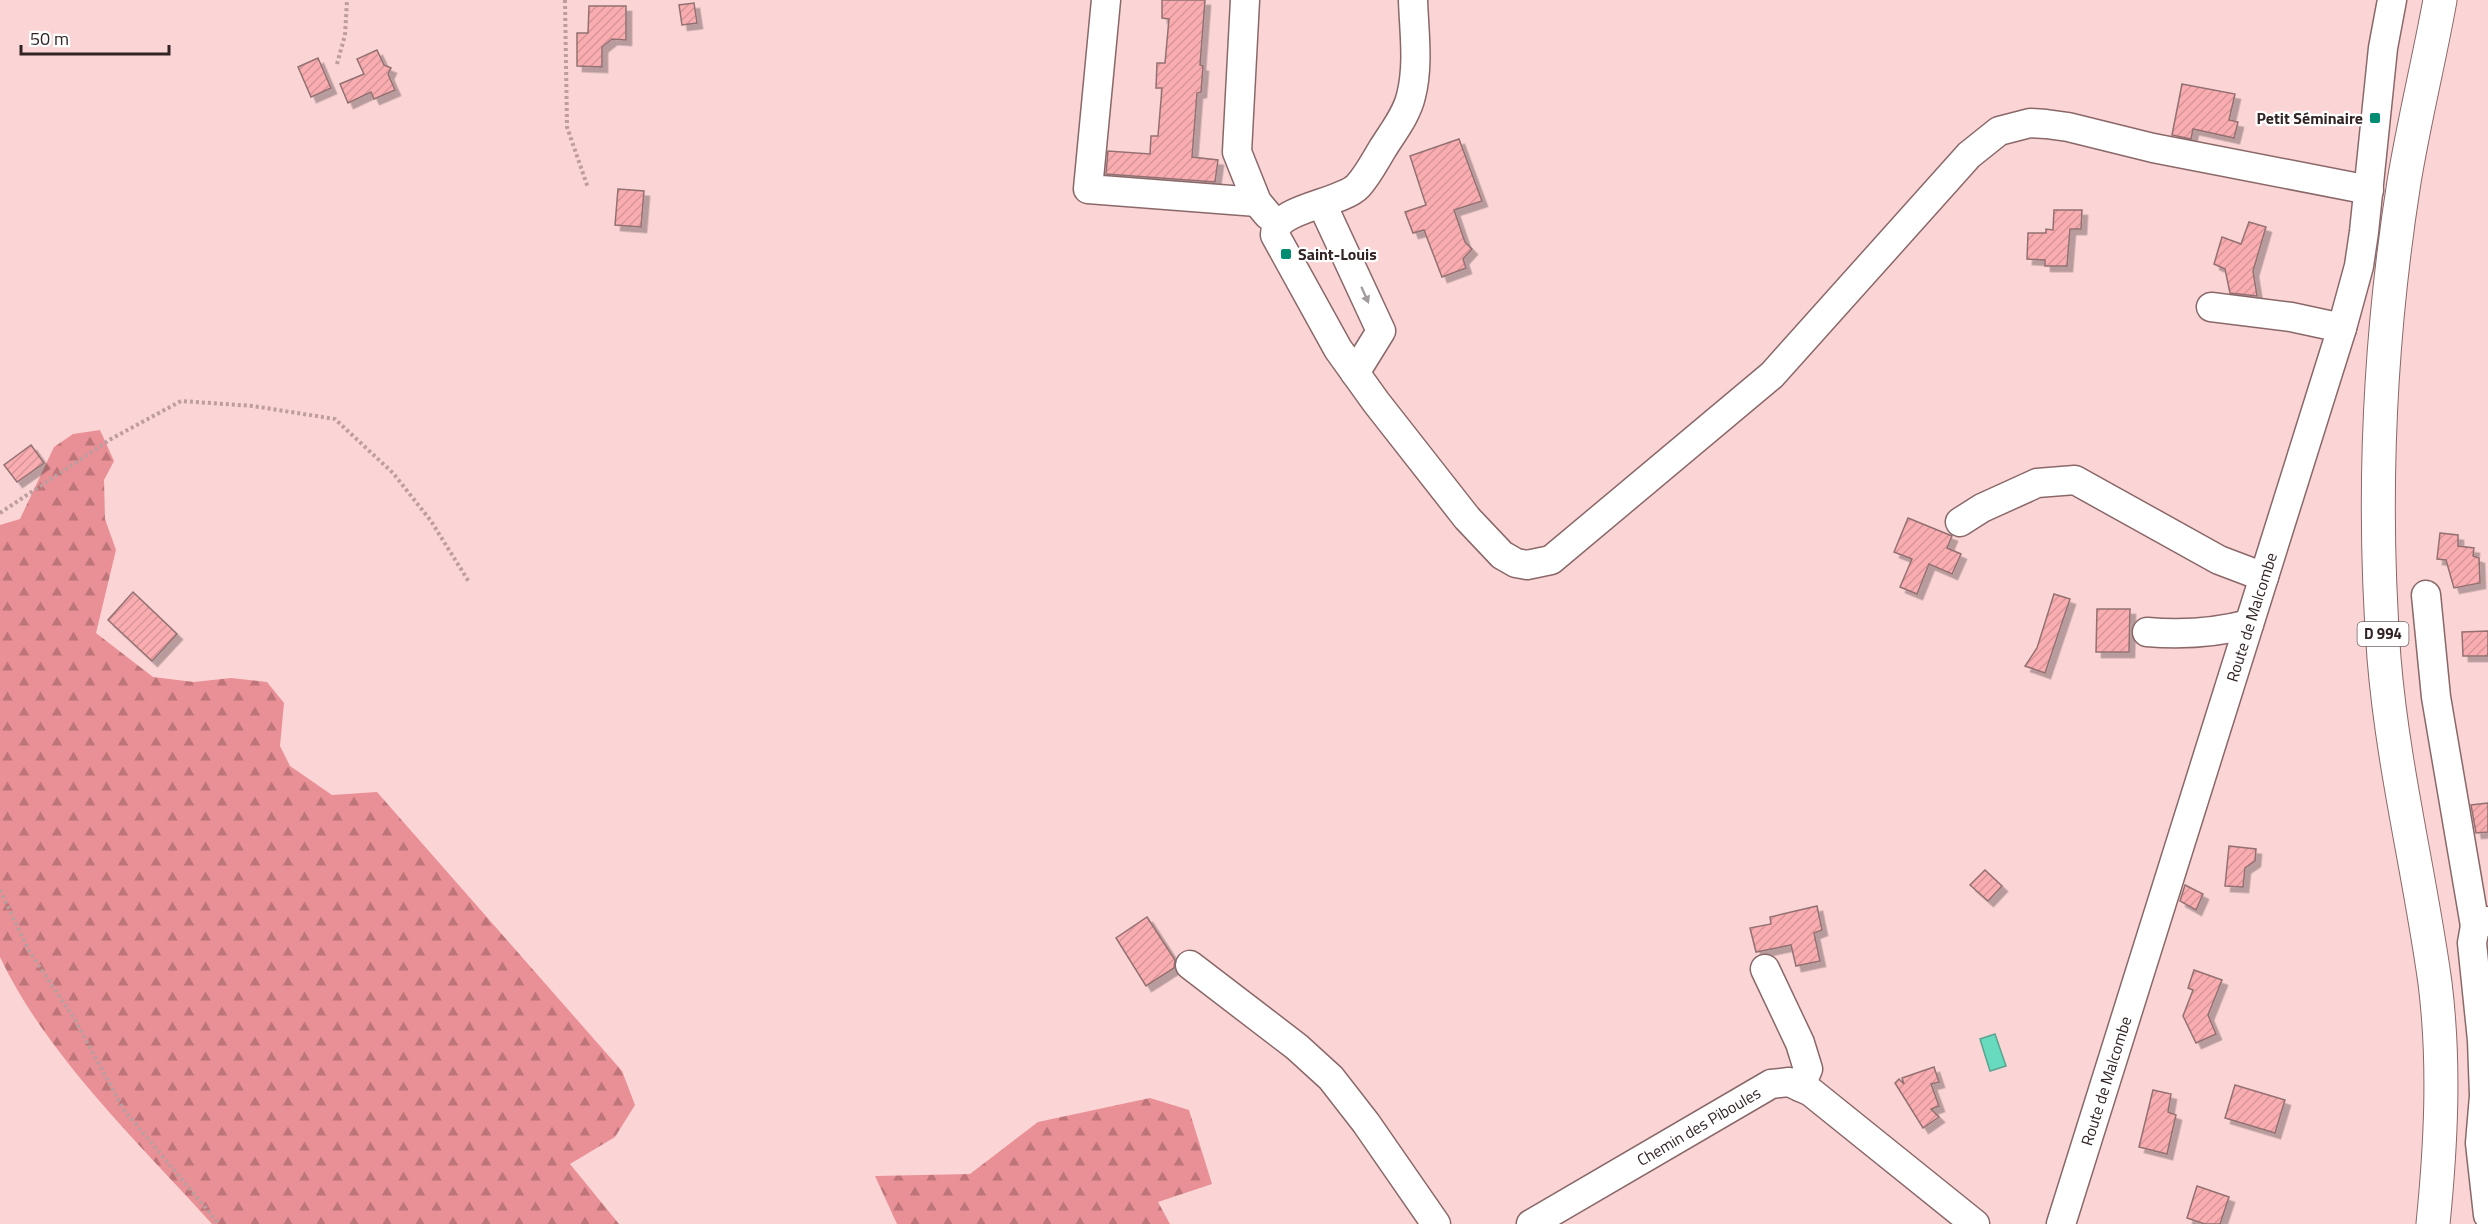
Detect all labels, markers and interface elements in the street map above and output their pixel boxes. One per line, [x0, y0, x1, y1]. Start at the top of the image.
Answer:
scale bar [21, 18, 170, 56]
text: 50 m [30, 25, 69, 52]
place label: Petit Séminaire [2256, 106, 2363, 130]
marker: Petit Séminaire [2368, 111, 2382, 125]
place label: Saint-Louis [1298, 242, 1377, 266]
marker: Saint-Louis [1279, 247, 1293, 261]
one-way arrow [1361, 286, 1370, 304]
street label: Route de Malcombe [2220, 549, 2283, 685]
road number: D 994 [2358, 622, 2408, 646]
street label: Route de Malcombe [2074, 1013, 2137, 1149]
street label: Chemin des Piboules [1632, 1081, 1765, 1172]

